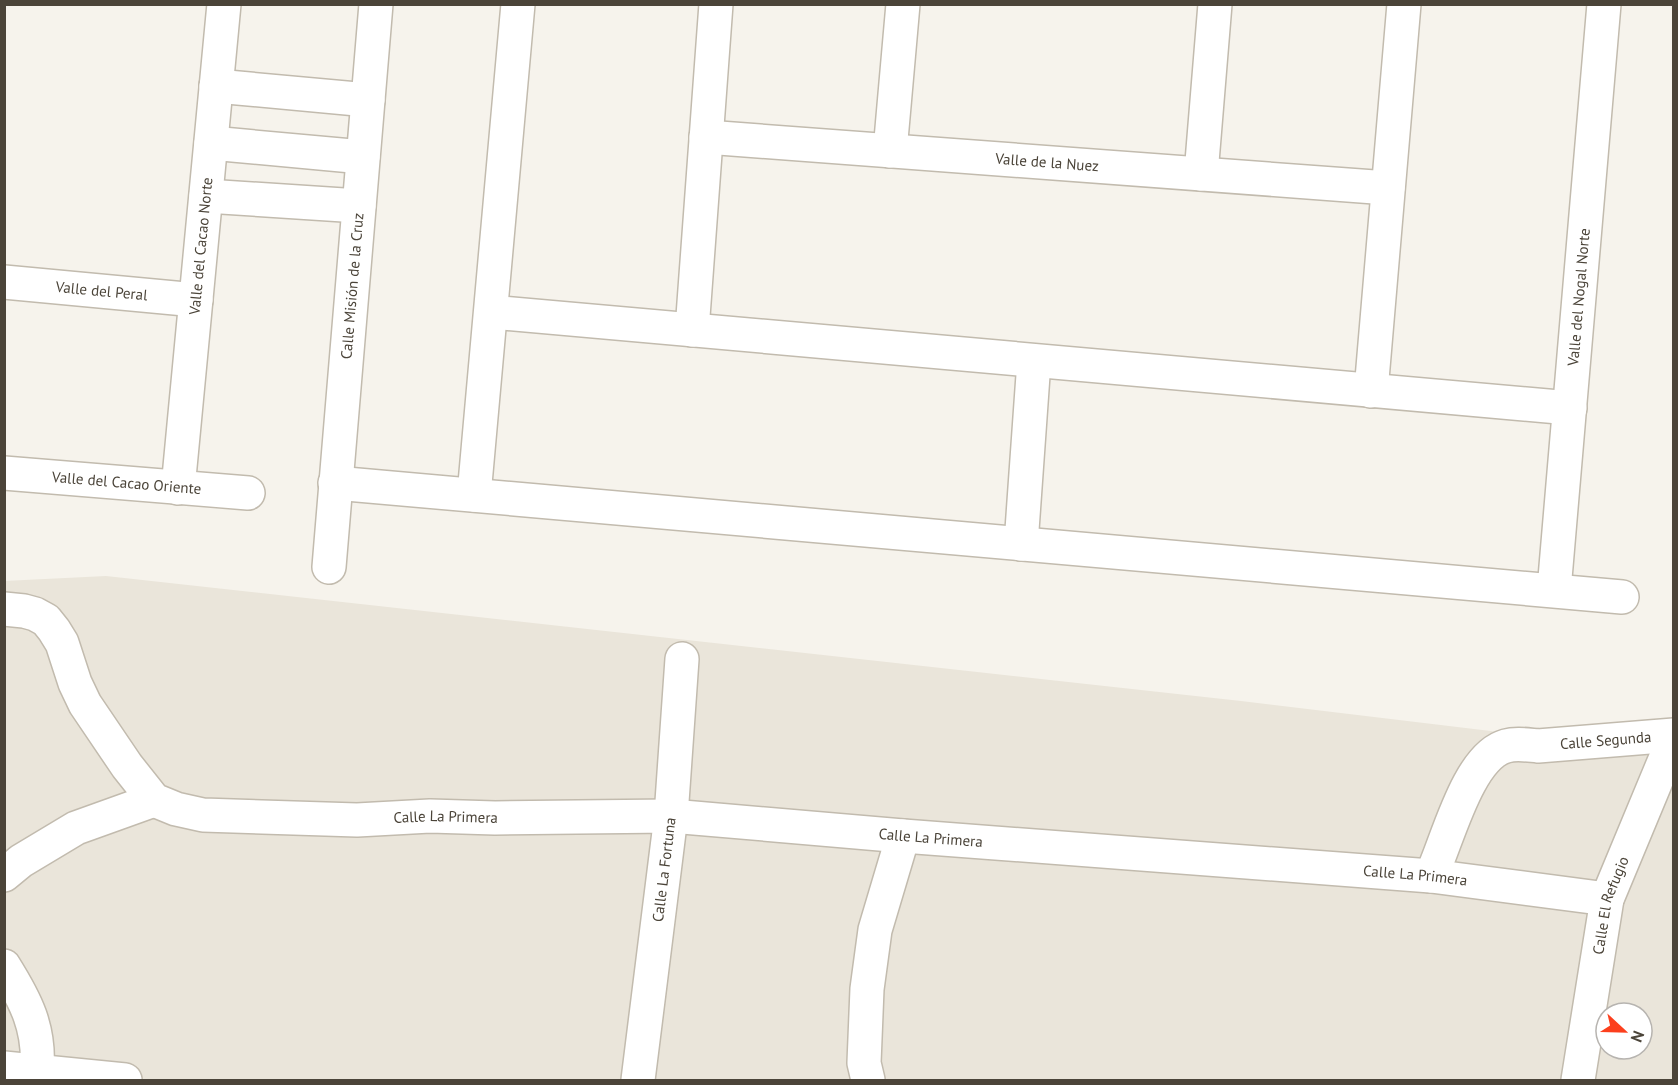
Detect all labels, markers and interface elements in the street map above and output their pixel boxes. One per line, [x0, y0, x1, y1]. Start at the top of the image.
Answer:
street label: Valle de la Nuez [994, 149, 1099, 175]
street label: Valle del Cacao Norte [184, 176, 216, 317]
street label: Calle Misión de la Cruz [336, 212, 368, 360]
street label: Valle del Nogal Norte [1563, 227, 1594, 368]
street label: Valle del Peral [54, 277, 149, 304]
street label: Valle del Cacao Oriente [50, 467, 202, 498]
street label: Calle Segunda [1559, 727, 1652, 753]
street label: Calle La Primera [393, 806, 498, 827]
street label: Calle La Fortuna [648, 816, 680, 923]
street label: Calle La Primera [878, 824, 984, 851]
street label: Calle El Refugio [1588, 853, 1633, 956]
street label: Calle La Primera [1362, 861, 1468, 890]
north arrow [1594, 1001, 1654, 1061]
text: N [1627, 1028, 1649, 1045]

